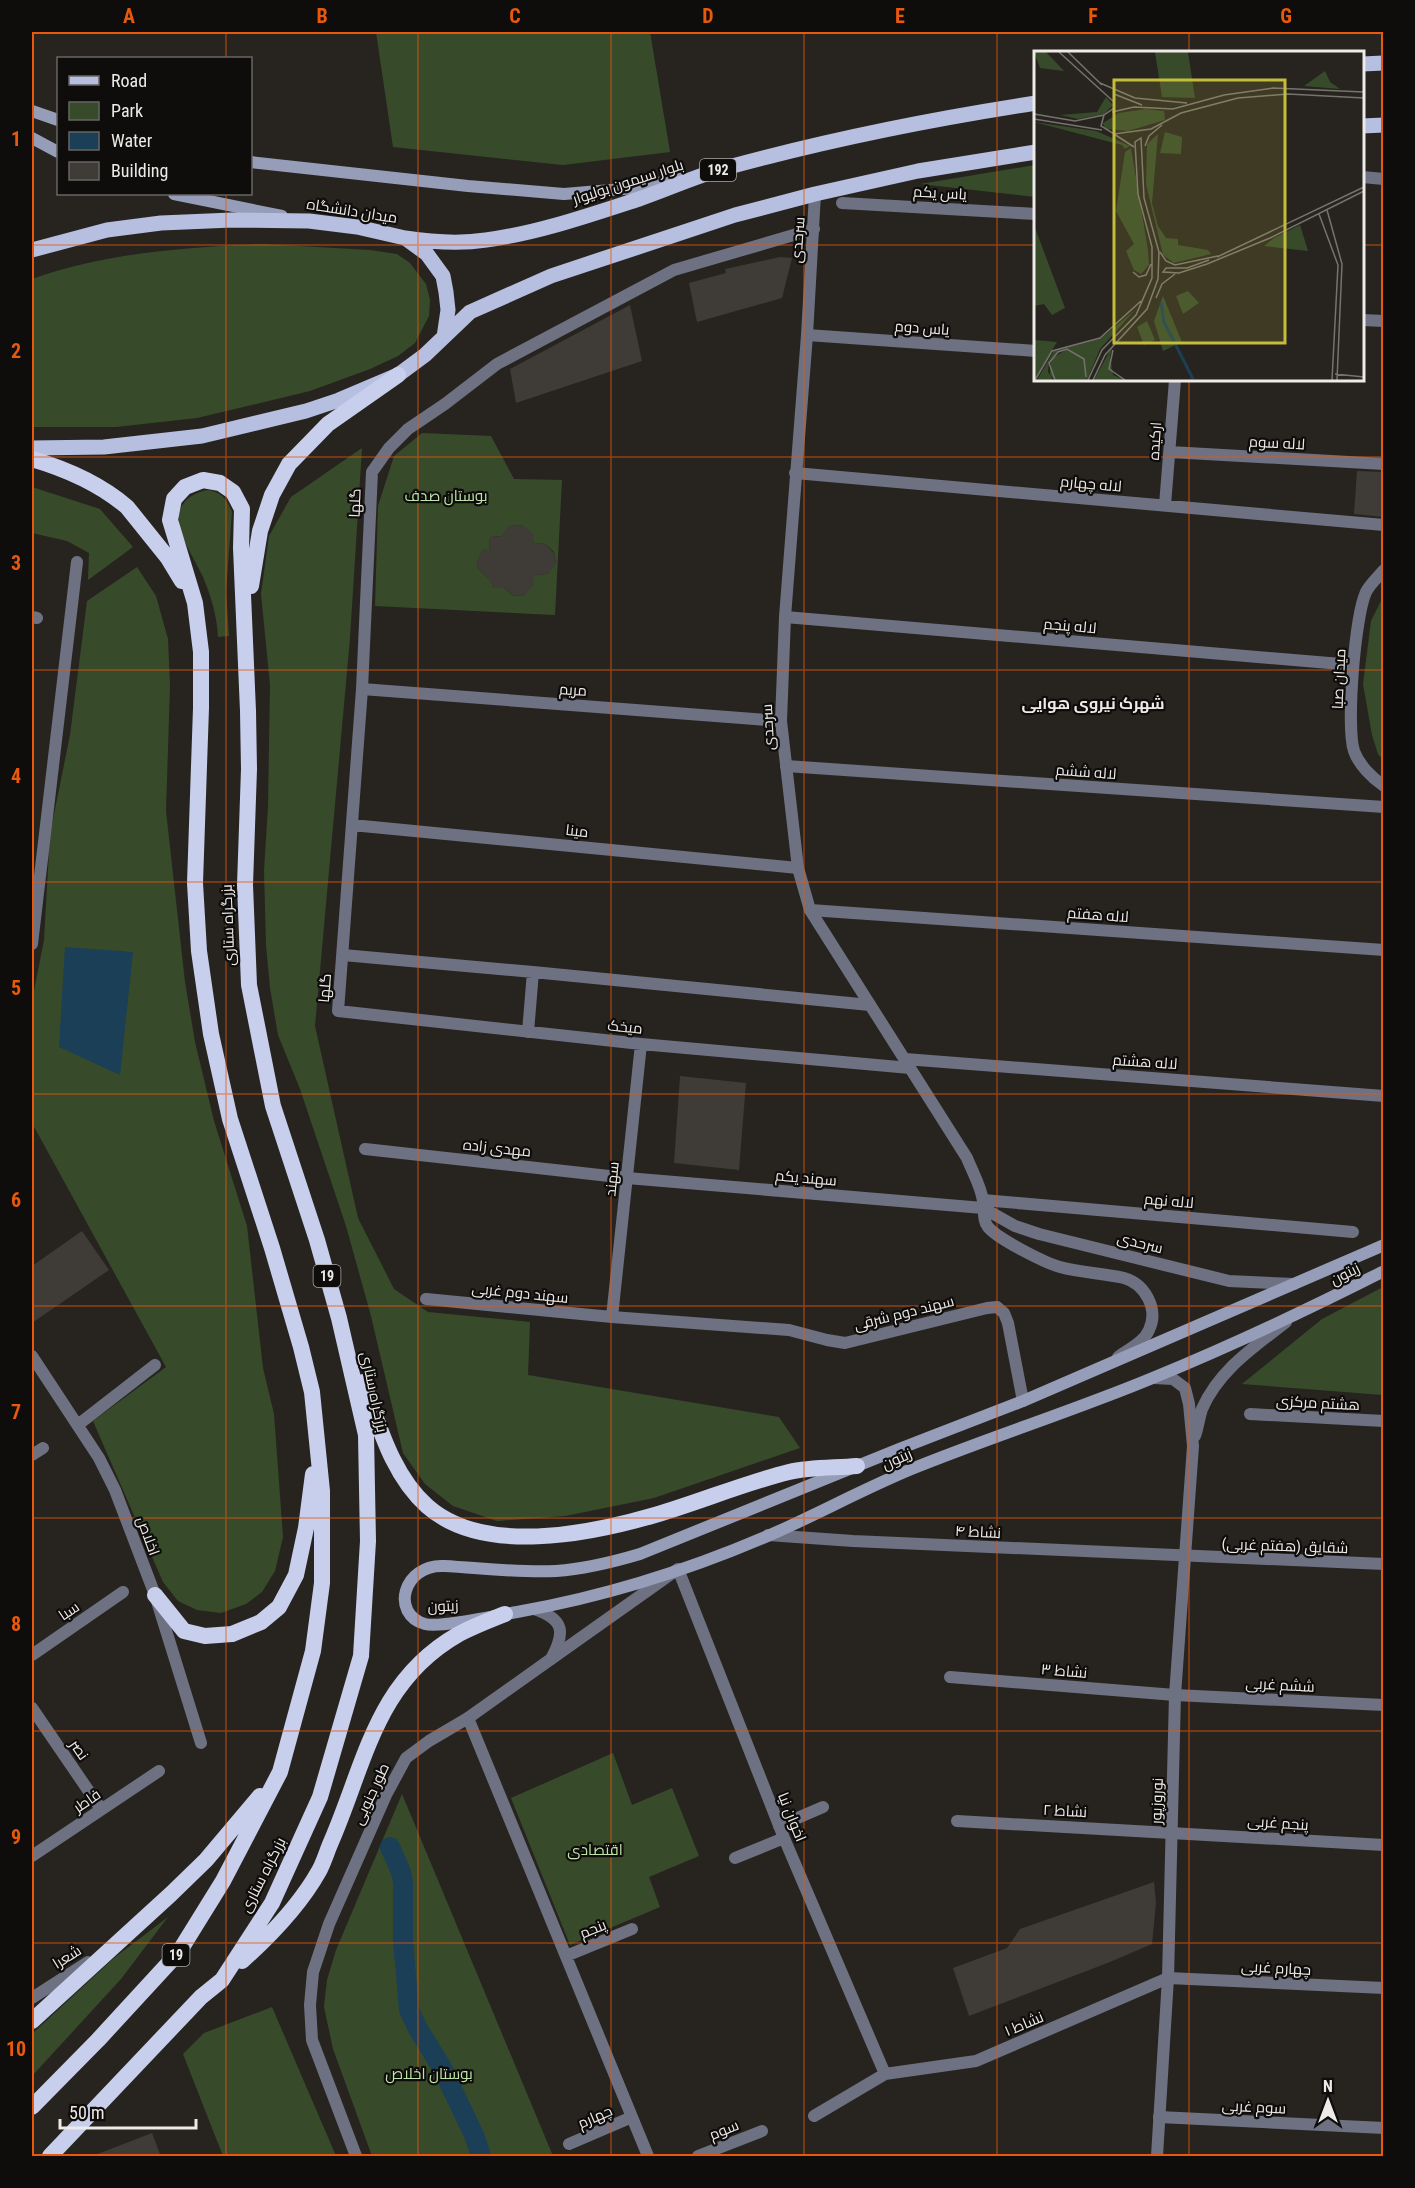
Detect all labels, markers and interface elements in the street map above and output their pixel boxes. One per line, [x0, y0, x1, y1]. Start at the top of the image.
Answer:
text: A [123, 4, 135, 28]
text: B [316, 4, 328, 28]
text: C [509, 4, 521, 28]
text: D [702, 4, 714, 28]
text: E [895, 4, 905, 28]
text: F [1088, 4, 1098, 28]
text: G [1280, 4, 1292, 28]
inset map [1034, 51, 1364, 381]
legend [57, 57, 252, 195]
text: Road [111, 70, 147, 91]
text: Park [111, 100, 143, 121]
text: 1 [11, 127, 21, 151]
text: Water [111, 130, 153, 151]
street label: بلوار سیمون بولیوار [569, 156, 686, 210]
road number: 192 [700, 159, 736, 181]
text: Building [111, 160, 168, 181]
street label: یاس یکم [913, 183, 967, 204]
street label: میدان دانشگاه [305, 195, 399, 228]
street label: سرحدی [787, 216, 810, 264]
street label: یاس دوم [894, 317, 950, 340]
text: 2 [11, 339, 21, 363]
street label: ارکیده [1145, 421, 1165, 461]
street label: لاله سوم [1248, 433, 1306, 454]
street label: لاله چهارم [1059, 472, 1123, 497]
park label: بوستان صدف [404, 487, 488, 506]
street label: گلها [345, 488, 366, 518]
text: 3 [11, 551, 21, 575]
street label: لاله پنجم [1043, 615, 1097, 638]
street label: میدان صبا [1328, 648, 1351, 710]
street label: مریم [558, 680, 588, 701]
district label: شهرک نیروی هوایی [1021, 694, 1165, 713]
street label: سرحدی [758, 703, 779, 751]
street label: لاله ششم [1055, 761, 1117, 784]
text: 4 [11, 764, 21, 788]
street label: مینا [565, 821, 589, 841]
street label: بزرگراه ستاری [218, 884, 239, 966]
street label: لاله هفتم [1067, 904, 1129, 927]
street label: گلها [315, 973, 336, 1003]
text: 5 [11, 976, 21, 1000]
street label: میخک [606, 1016, 644, 1038]
street label: لاله هشتم [1112, 1051, 1178, 1074]
street label: مهدی زاده [462, 1135, 532, 1162]
street label: سهند [601, 1161, 624, 1197]
street label: سهند يكم [774, 1166, 838, 1191]
text: 6 [11, 1188, 21, 1212]
street label: لاله نهم [1143, 1190, 1195, 1213]
street label: سرحدی [1115, 1229, 1165, 1258]
street label: زیتون [1327, 1259, 1363, 1290]
road number: 19 [314, 1265, 340, 1287]
street label: سهند دوم غربی [471, 1279, 569, 1308]
street label: سهند دوم شرقی [852, 1292, 956, 1335]
street label: بزرگراه ستاری [356, 1350, 391, 1434]
street label: هشتم مرکزی [1276, 1392, 1360, 1415]
text: 7 [11, 1400, 21, 1424]
street label: زیتون [879, 1444, 915, 1474]
street label: اخلاص [132, 1514, 163, 1558]
street label: نشاط ۴ [954, 1522, 1002, 1542]
street label: شقایق (هفتم غربی) [1221, 1535, 1349, 1558]
street label: زیتون [427, 1596, 459, 1617]
street label: سبا [55, 1598, 83, 1624]
text: 8 [11, 1612, 21, 1636]
street label: نشاط ۳ [1040, 1660, 1088, 1682]
street label: ششم غربی [1245, 1674, 1315, 1697]
street label: نصر [65, 1736, 92, 1764]
street label: طور جنوبی [349, 1760, 394, 1828]
street label: نوروزپور [1147, 1777, 1168, 1826]
street label: فاطر [69, 1785, 104, 1817]
street label: اخوان نیا [773, 1790, 810, 1845]
street label: نشاط ۲ [1042, 1801, 1088, 1821]
street label: پنجم غربی [1247, 1812, 1309, 1835]
text: 9 [11, 1825, 21, 1849]
street label: بزرگراه ستاری [236, 1834, 291, 1916]
park label: اقتصادی [567, 1841, 623, 1860]
street label: پنجم [577, 1916, 609, 1943]
street label: شعرا [49, 1941, 85, 1973]
road number: 19 [162, 1944, 190, 1966]
street label: چهارم غربی [1240, 1957, 1311, 1980]
street label: نشاط ۱ [1002, 2008, 1046, 2040]
text: 10 [6, 2037, 26, 2061]
park label: بوستان اخلاص [385, 2065, 473, 2084]
north arrow [1298, 2071, 1358, 2131]
text: N [1323, 2077, 1333, 2096]
scale bar [60, 2092, 196, 2130]
street label: سوم غربی [1221, 2096, 1287, 2119]
text: 50 m [69, 2102, 104, 2123]
street label: چهارم [575, 2102, 615, 2133]
street label: سوم [707, 2116, 742, 2145]

